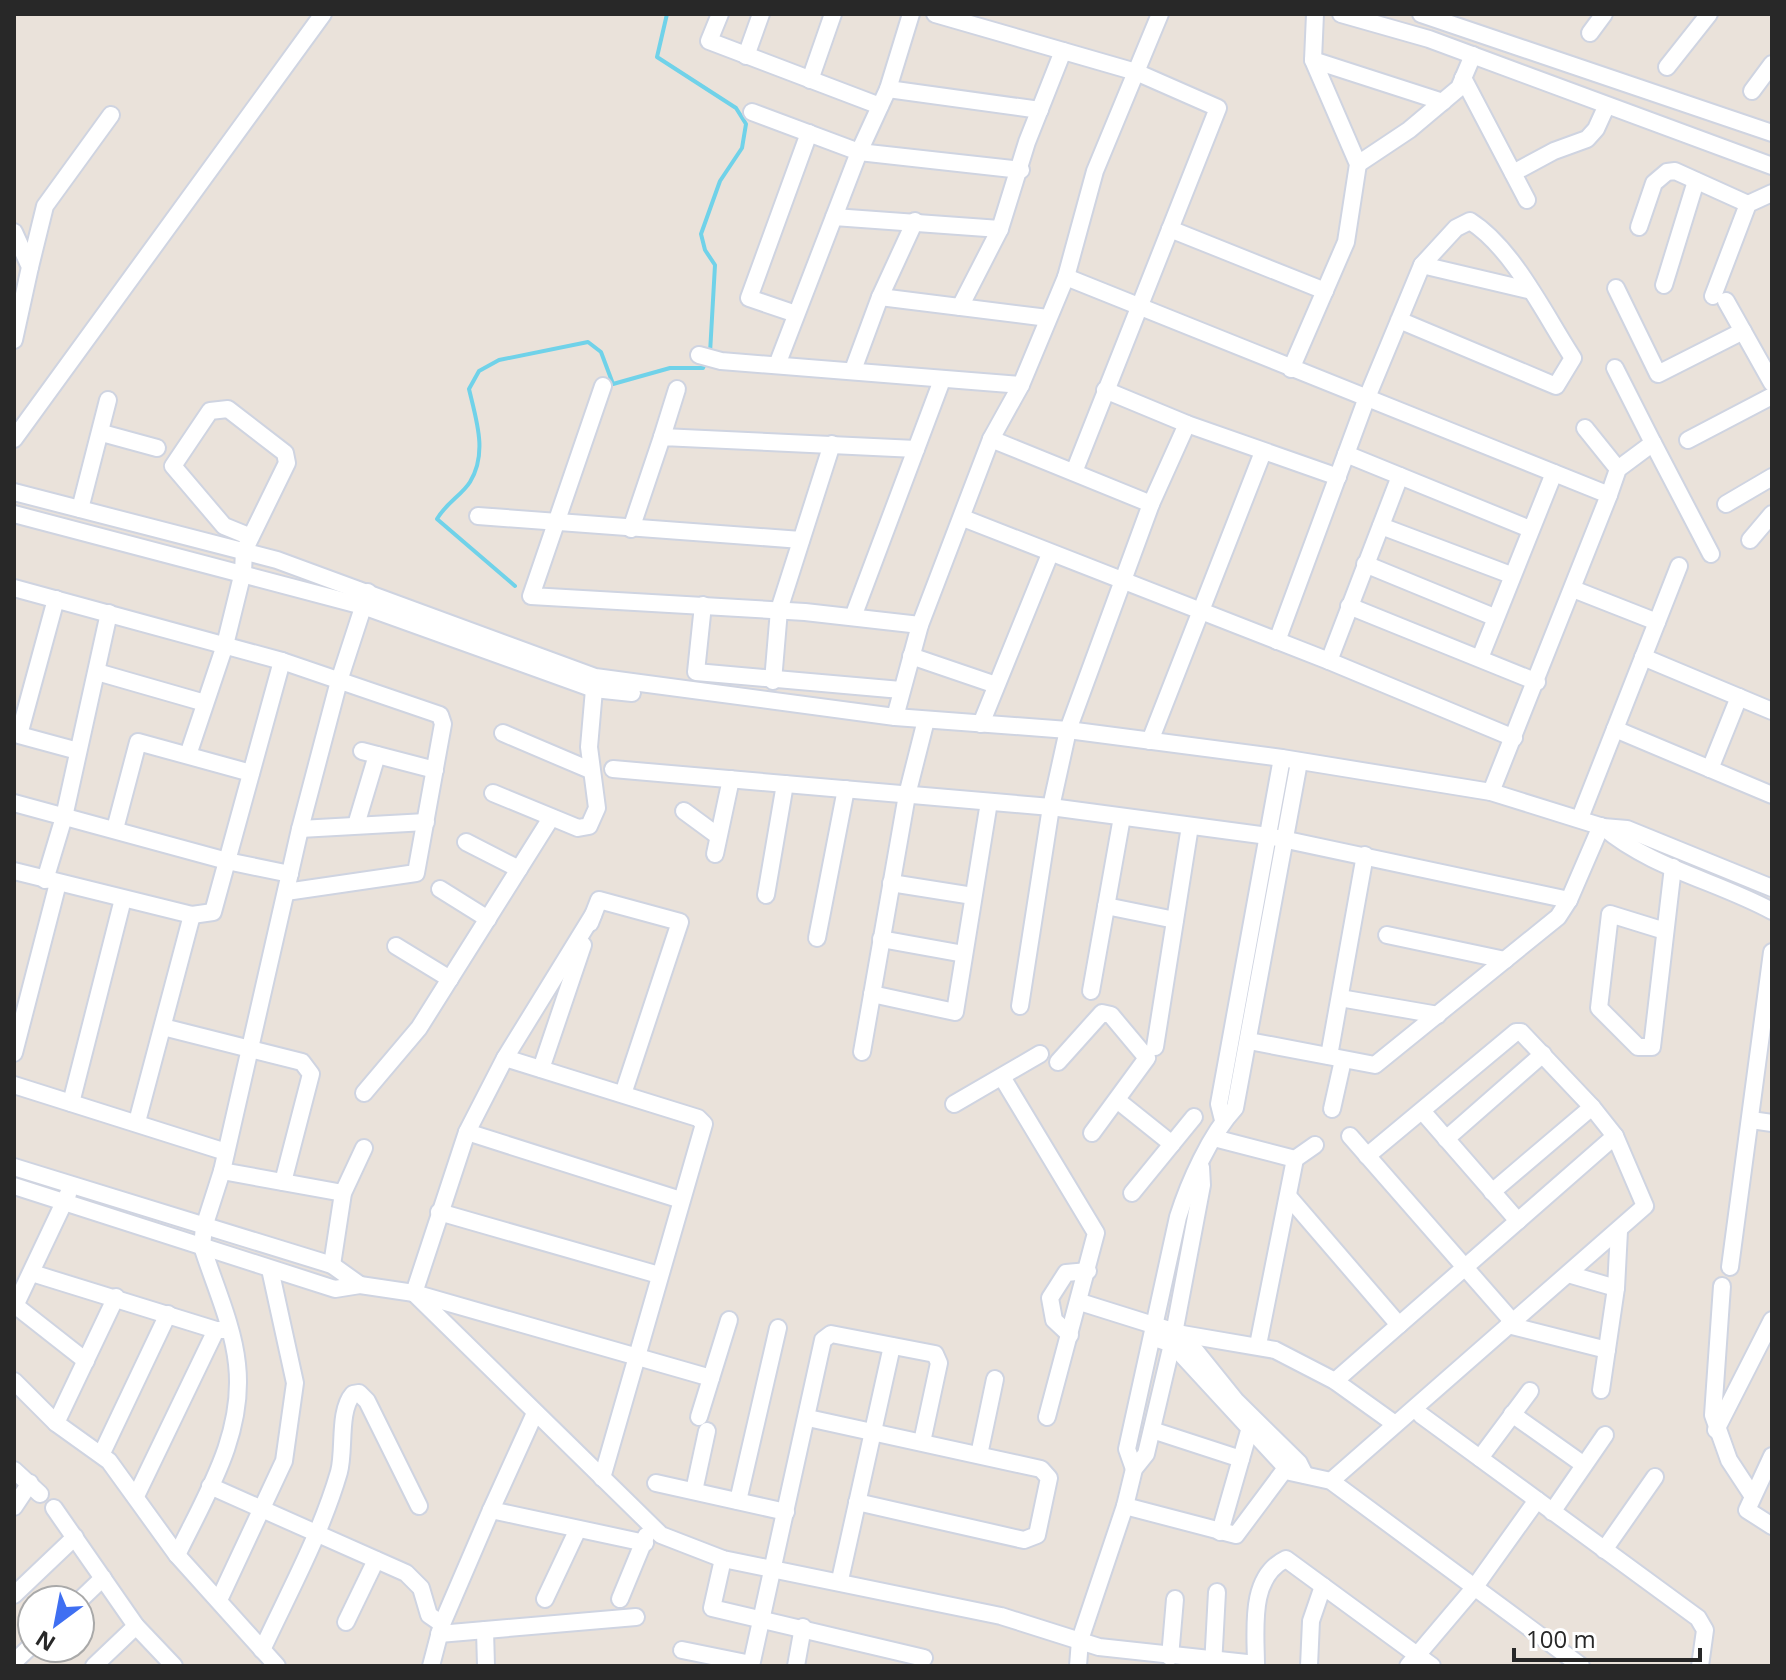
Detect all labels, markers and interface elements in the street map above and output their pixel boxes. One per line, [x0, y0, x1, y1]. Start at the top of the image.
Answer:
north arrow [16, 1584, 96, 1664]
scale bar [1514, 1612, 1700, 1662]
text: 100 m [1526, 1622, 1596, 1655]
text: N [29, 1624, 60, 1659]

